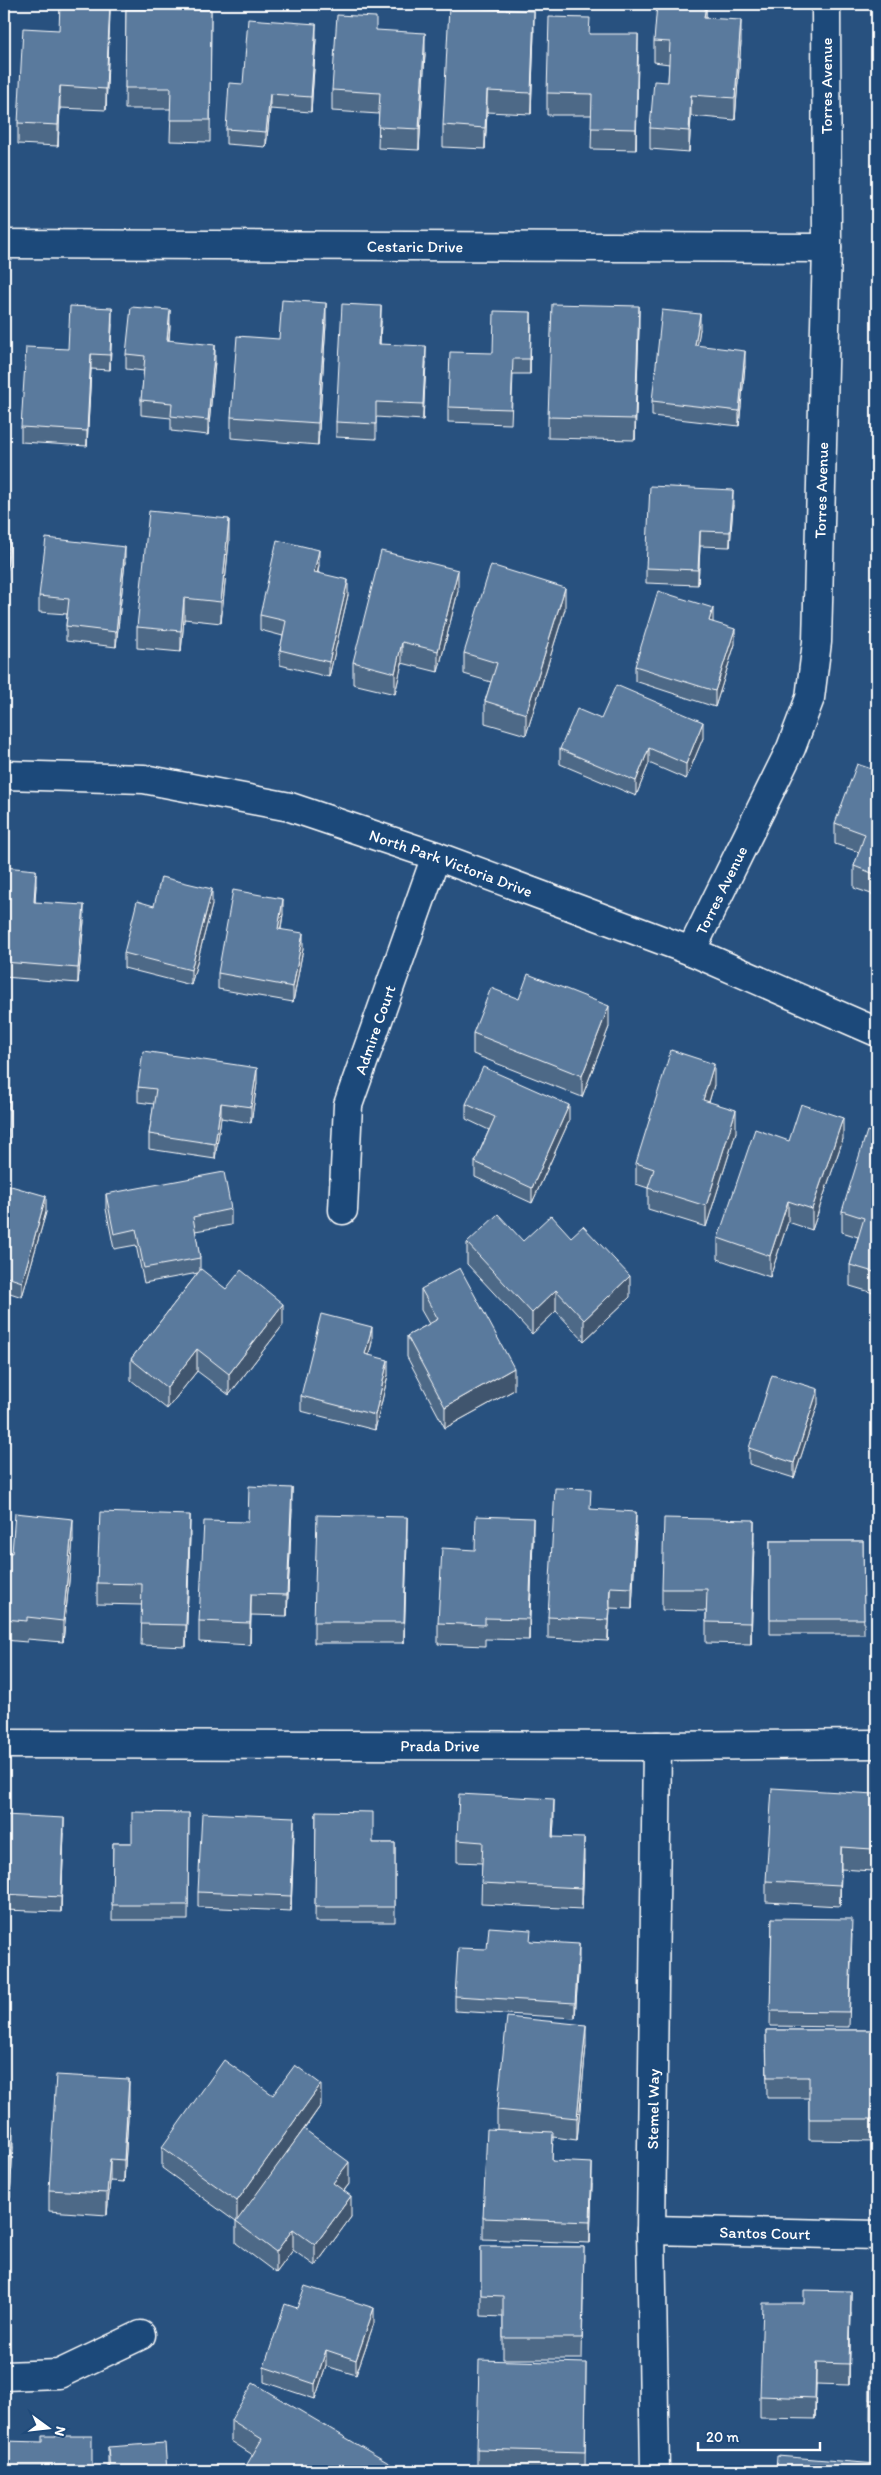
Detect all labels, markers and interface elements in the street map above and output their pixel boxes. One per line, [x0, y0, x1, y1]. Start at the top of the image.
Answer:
street label: Torres Avenue [817, 38, 836, 134]
street label: Cestaric Drive [367, 237, 463, 256]
street label: Torres Avenue [811, 442, 832, 539]
street label: North Park Victoria Drive [367, 825, 535, 901]
street label: Torres Avenue [692, 843, 751, 938]
street label: Admire Court [351, 983, 400, 1077]
street label: Prada Drive [400, 1736, 480, 1755]
street label: Stemel Way [643, 2068, 663, 2150]
street label: Santos Court [719, 2223, 811, 2244]
north arrow [22, 2402, 72, 2452]
scale bar [698, 2420, 821, 2452]
text: N [51, 2424, 70, 2438]
text: 20 m [706, 2428, 740, 2446]

